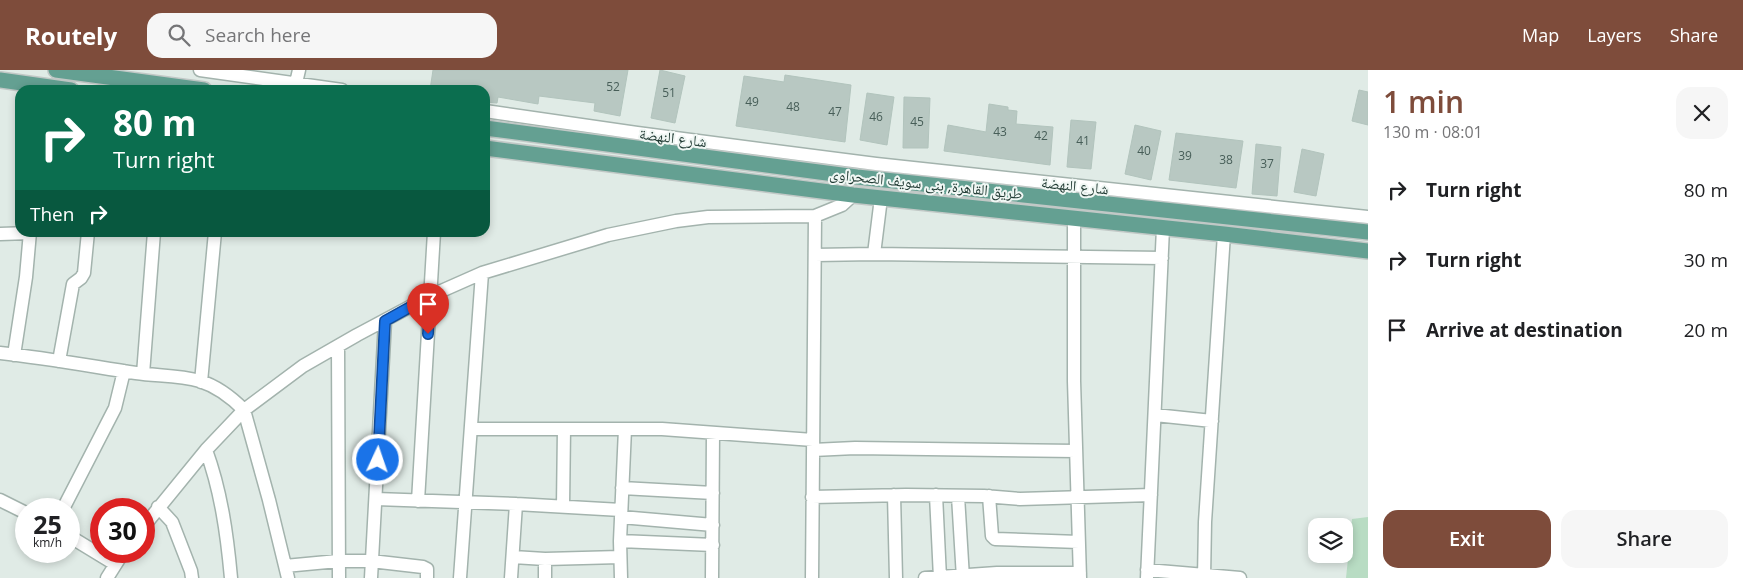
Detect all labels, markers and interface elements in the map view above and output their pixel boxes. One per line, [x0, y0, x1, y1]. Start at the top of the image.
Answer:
search box [147, 13, 497, 58]
text: Routely [25, 19, 117, 52]
icon: search [165, 21, 193, 49]
text: Search here [205, 22, 311, 48]
text: Map [1522, 23, 1559, 47]
text: Layers [1587, 23, 1642, 47]
text: Share [1670, 23, 1718, 47]
house number: 52 [606, 78, 620, 95]
text: 1 min [1383, 81, 1464, 122]
house number: 51 [662, 84, 676, 101]
button: close [1676, 87, 1728, 139]
house number: 49 [745, 93, 759, 110]
house number: 48 [786, 98, 800, 115]
text: 80 m [113, 99, 196, 146]
house number: 47 [828, 103, 842, 120]
icon: right [30, 105, 95, 170]
house number: 46 [869, 108, 883, 125]
house number: 45 [910, 113, 924, 130]
text: 130 m · 08:01 [1383, 121, 1483, 143]
street label: شارع النهضة [638, 123, 708, 152]
house number: 43 [993, 123, 1007, 140]
house number: 42 [1034, 127, 1048, 144]
house number: 41 [1076, 132, 1090, 149]
house number: 40 [1137, 142, 1151, 159]
text: Turn right [113, 144, 215, 174]
house number: 39 [1178, 147, 1192, 164]
house number: 38 [1219, 151, 1233, 168]
house number: 37 [1260, 155, 1274, 172]
street label: طريق القاهرة, بنى سويف الصحراوى [829, 163, 1024, 204]
street label: شارع النهضة [1040, 172, 1110, 199]
icon: right [1383, 176, 1411, 204]
text: Turn right [1426, 177, 1521, 203]
text: 80 m [1684, 177, 1728, 203]
icon: right [84, 200, 112, 228]
text: Then [30, 201, 74, 227]
icon: right [1383, 246, 1411, 274]
text: Turn right [1426, 247, 1521, 273]
text: 30 m [1684, 247, 1728, 273]
pin [407, 283, 449, 334]
icon: arrive [414, 290, 442, 318]
icon: arrive [1383, 316, 1411, 344]
text: Arrive at destination [1426, 317, 1623, 343]
text: 20 m [1684, 317, 1728, 343]
position arrow [351, 433, 403, 485]
speed limit sign: 30 [90, 498, 155, 563]
text: 25 [33, 507, 62, 541]
button: Exit [1383, 510, 1551, 568]
button: Share [1561, 510, 1728, 568]
map controls [1308, 518, 1353, 563]
button: layers [1308, 518, 1353, 563]
text: km/h [33, 534, 62, 551]

